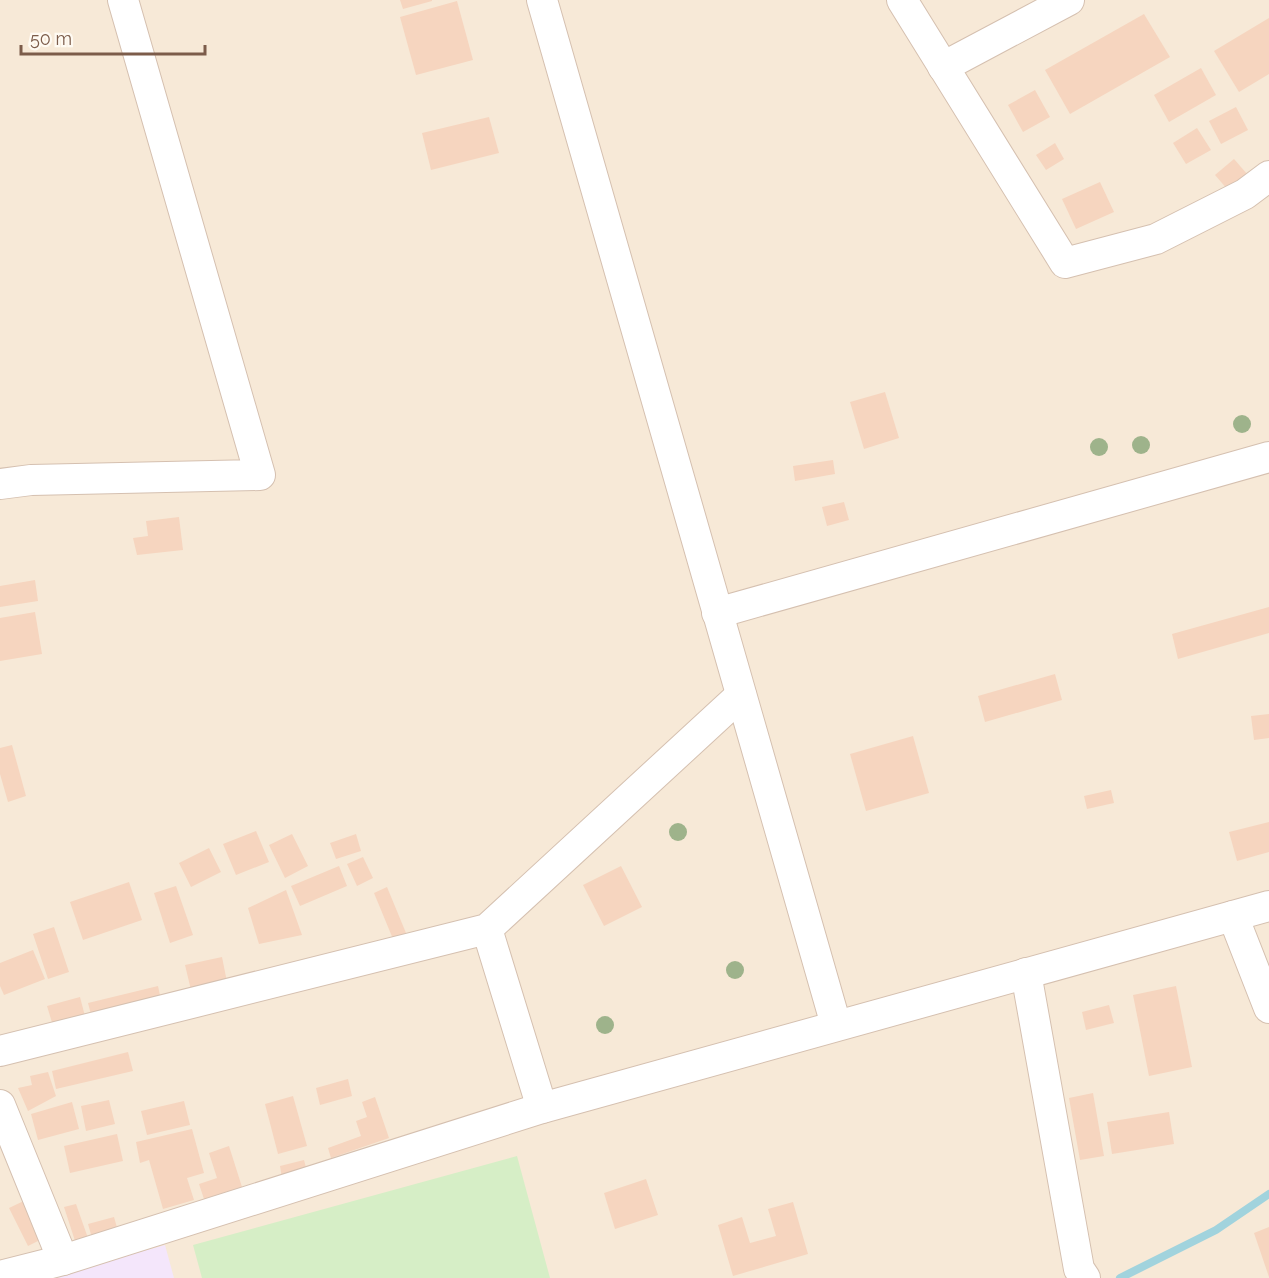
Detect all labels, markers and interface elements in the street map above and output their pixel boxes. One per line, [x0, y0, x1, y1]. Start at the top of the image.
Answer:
scale bar [21, 18, 206, 56]
text: 50 m [30, 28, 72, 49]

